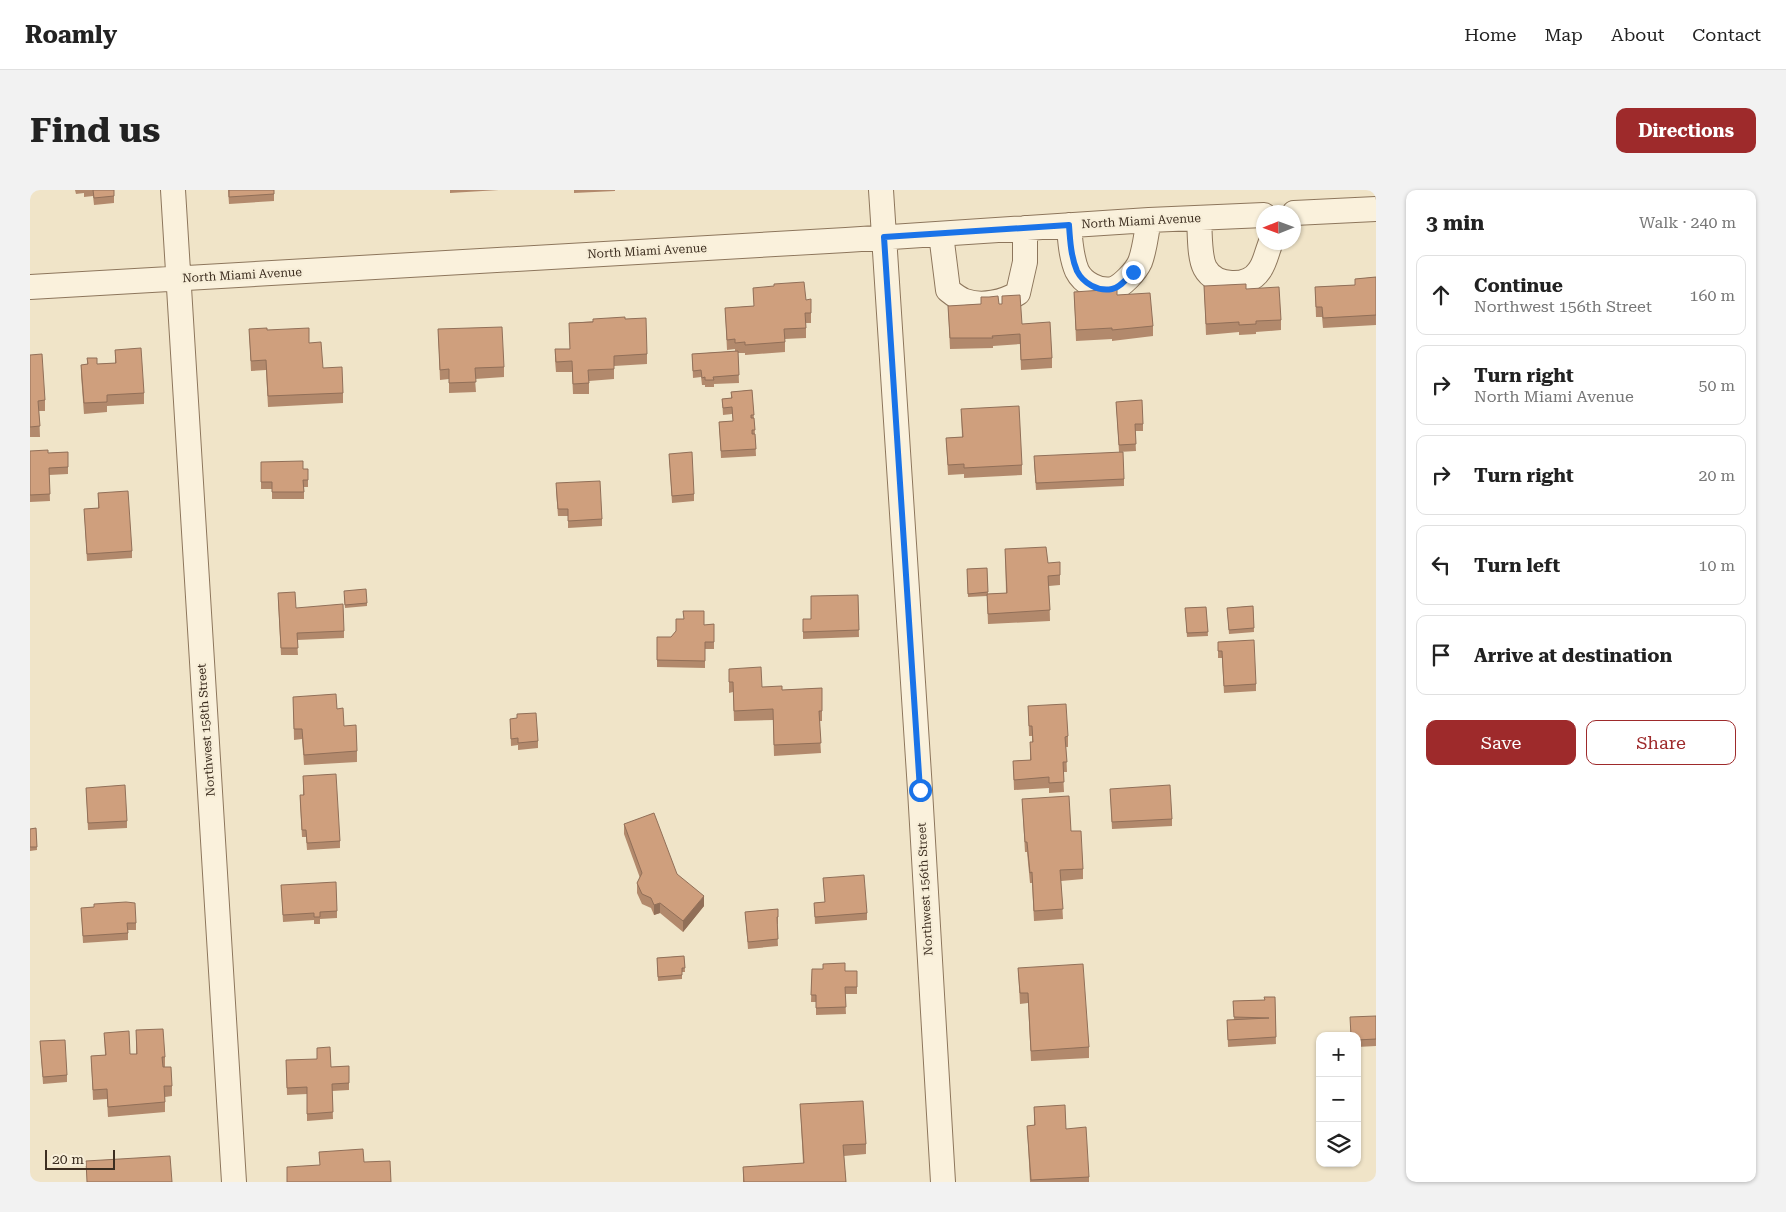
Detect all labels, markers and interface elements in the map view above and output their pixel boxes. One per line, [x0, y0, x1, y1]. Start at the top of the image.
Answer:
text: Roamly [25, 21, 117, 49]
text: Home [1464, 24, 1516, 45]
text: Map [1544, 24, 1583, 45]
text: About [1611, 24, 1664, 45]
text: Contact [1692, 24, 1761, 45]
button: Directions [1616, 108, 1756, 153]
text: Find us [30, 110, 160, 151]
north arrow [1256, 205, 1301, 250]
street label: North Miami Avenue [1081, 211, 1202, 231]
text: 3 min [1426, 211, 1484, 235]
text: Walk · 240 m [1639, 213, 1736, 232]
street label: North Miami Avenue [587, 241, 708, 261]
route end [1122, 261, 1145, 284]
street label: North Miami Avenue [182, 265, 303, 285]
text: Continue [1474, 274, 1563, 297]
icon: ahead [1427, 281, 1455, 309]
text: 160 m [1689, 286, 1735, 305]
text: Northwest 156th Street [1474, 297, 1652, 316]
text: Turn right [1474, 364, 1574, 387]
icon: right [1427, 371, 1455, 399]
text: 50 m [1698, 376, 1735, 395]
text: North Miami Avenue [1474, 387, 1634, 406]
icon: right [1427, 461, 1455, 489]
text: Turn right [1474, 464, 1574, 487]
text: 20 m [1698, 466, 1735, 485]
icon: left [1427, 551, 1455, 579]
text: Turn left [1474, 554, 1560, 577]
text: 10 m [1698, 556, 1735, 575]
icon: arrive [1427, 641, 1455, 669]
text: Arrive at destination [1474, 644, 1672, 667]
street label: Northwest 158th Street [194, 662, 218, 797]
button: Save [1426, 720, 1576, 765]
button: Share [1586, 720, 1736, 765]
route start [909, 779, 932, 802]
street label: Northwest 156th Street [914, 822, 935, 956]
map controls [1316, 1032, 1361, 1167]
button: + [1316, 1032, 1361, 1077]
button: − [1316, 1077, 1361, 1122]
button: layers [1316, 1122, 1361, 1167]
scale bar [45, 1147, 115, 1170]
text: 20 m [52, 1151, 84, 1167]

